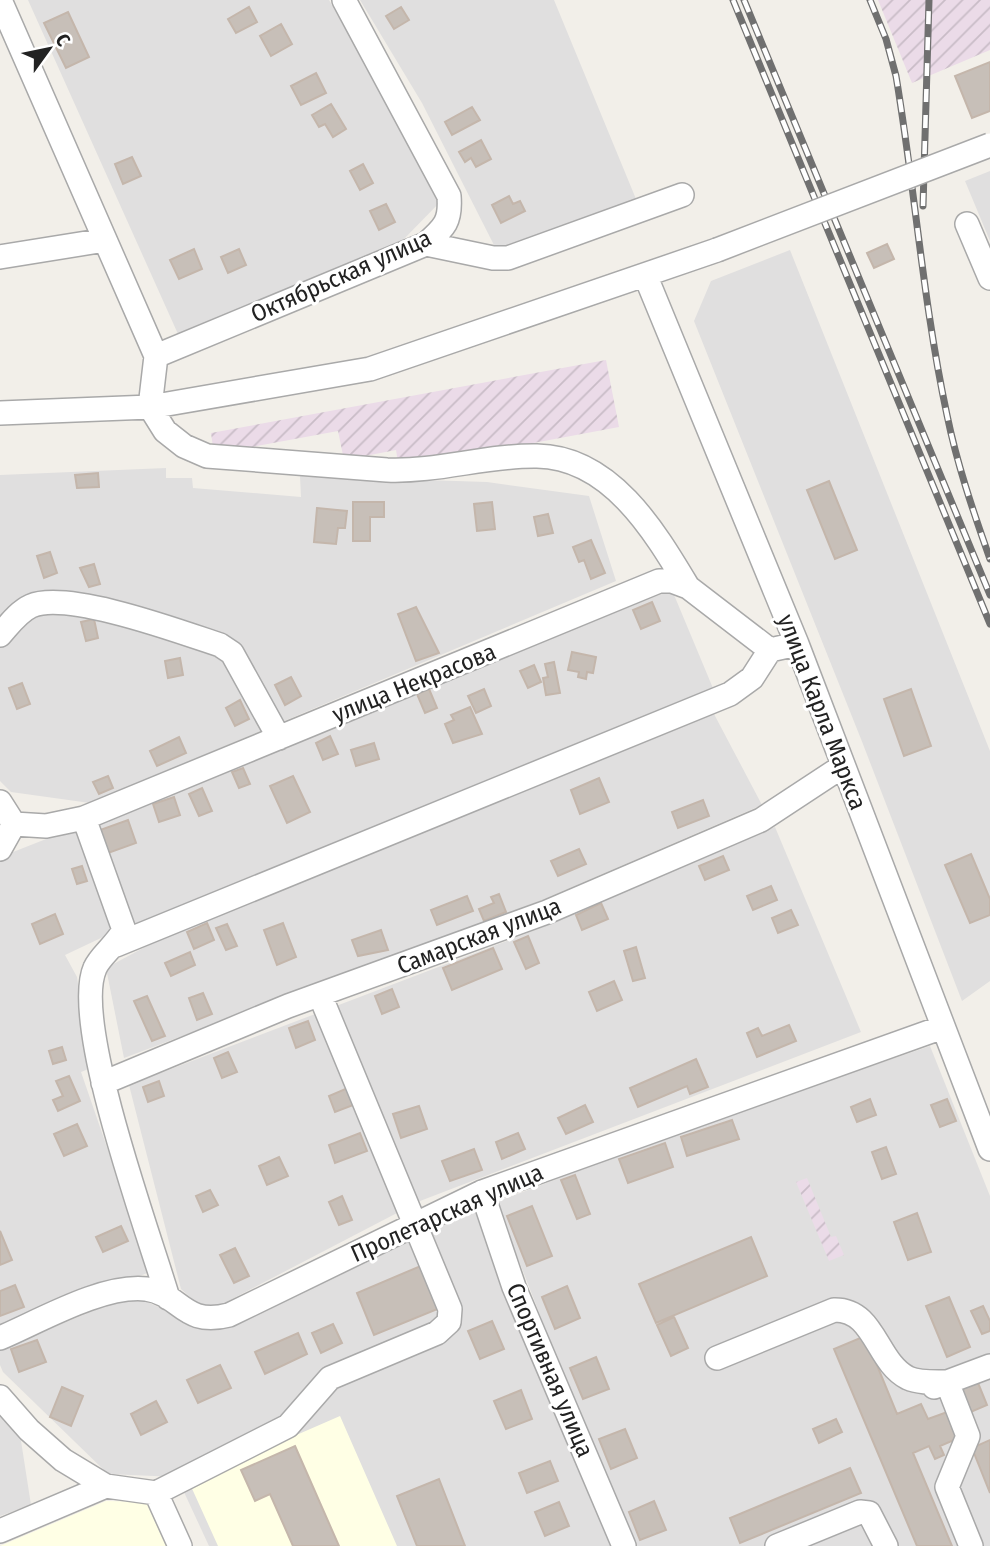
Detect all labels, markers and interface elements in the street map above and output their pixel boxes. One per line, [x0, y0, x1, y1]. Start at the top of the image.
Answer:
north arrow [14, 14, 84, 84]
text: С [50, 30, 75, 50]
street label: Октябрьская улица [246, 224, 436, 328]
street label: улица Карла Маркса [772, 610, 872, 814]
street label: улица Некрасова [328, 637, 500, 729]
street label: Самарская улица [393, 892, 565, 980]
street label: Пролетарская улица [347, 1158, 547, 1268]
street label: Спортивная улица [501, 1279, 599, 1461]

